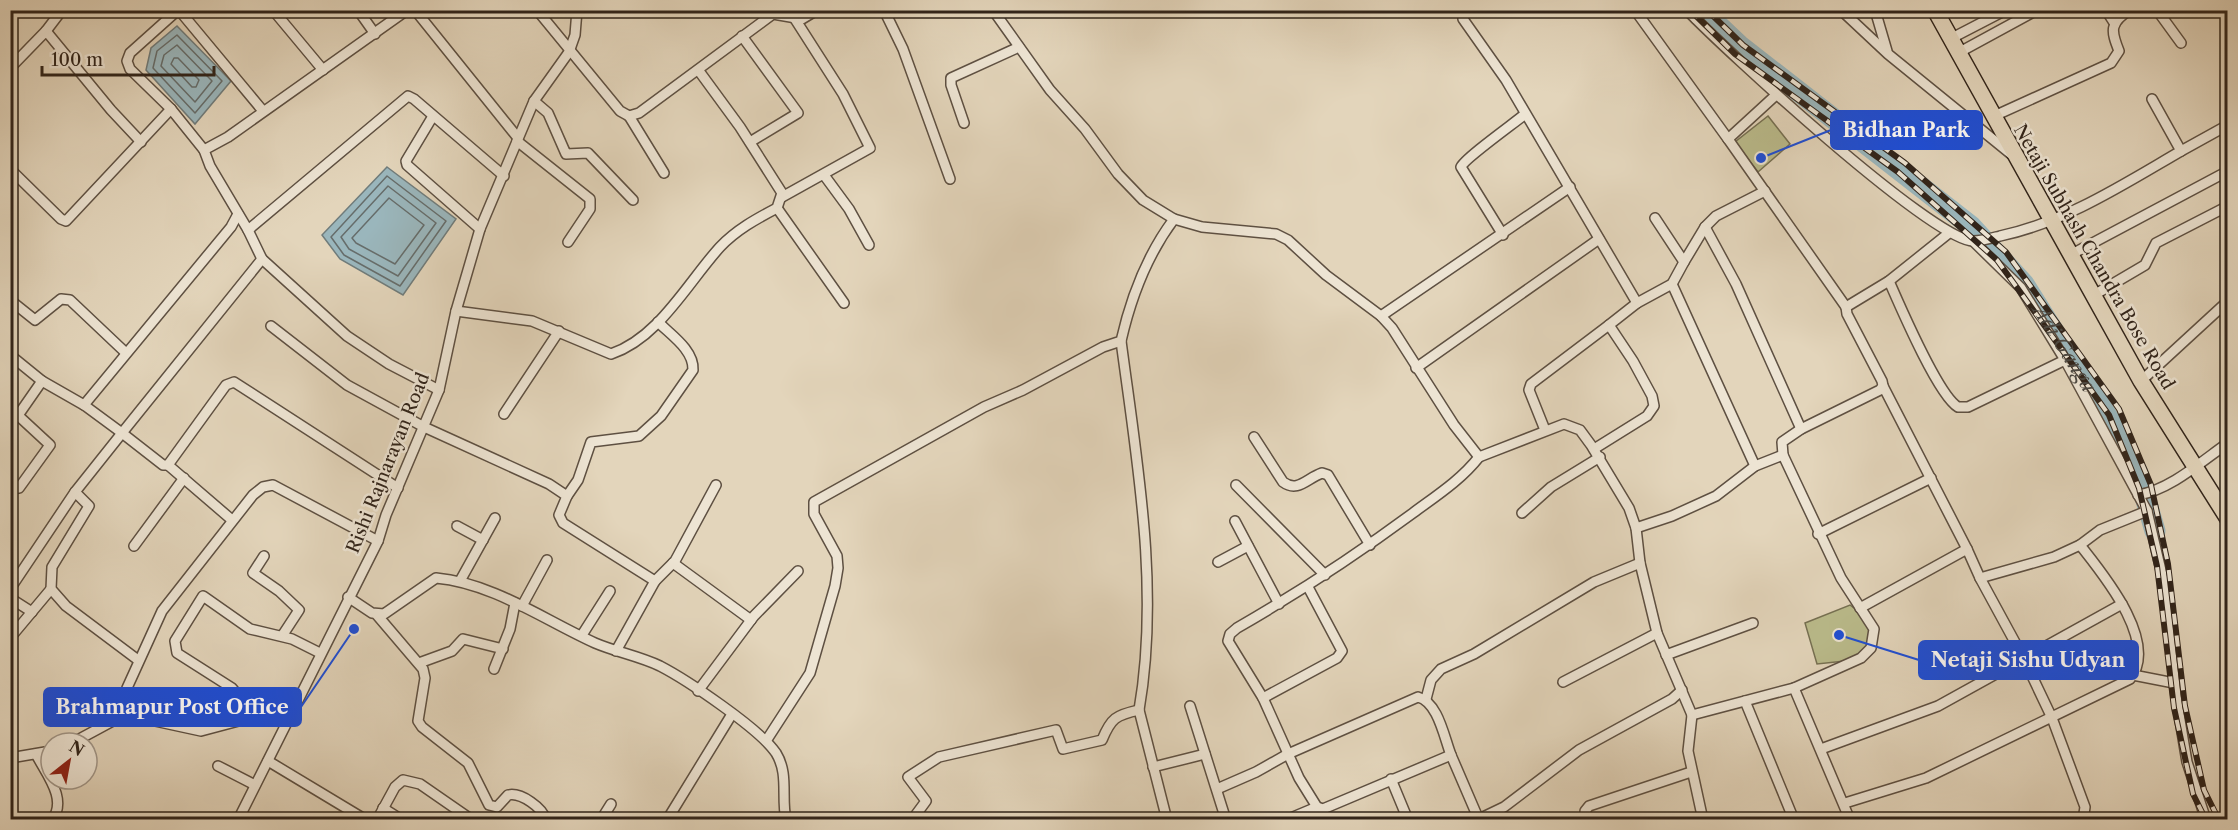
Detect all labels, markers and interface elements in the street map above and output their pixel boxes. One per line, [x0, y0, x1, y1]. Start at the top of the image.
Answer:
scale bar [42, 39, 214, 77]
text: 100 m [51, 49, 103, 71]
callout: Bidhan Park [1831, 111, 1982, 149]
text: Bidhan Park [1842, 118, 1970, 142]
street label: Netaji Subhash Chandra Bose Road [2009, 121, 2179, 393]
water label: Adi Ganga [2026, 298, 2101, 397]
street label: Rishi Rajnarayan Road [342, 370, 434, 556]
callout: Netaji Sishu Udyan [1919, 641, 2138, 679]
text: Netaji Sishu Udyan [1931, 648, 2125, 672]
callout: Brahmapur Post Office [44, 688, 301, 726]
text: Brahmapur Post Office [55, 695, 289, 719]
north arrow [39, 731, 99, 791]
text: N [66, 736, 88, 760]

